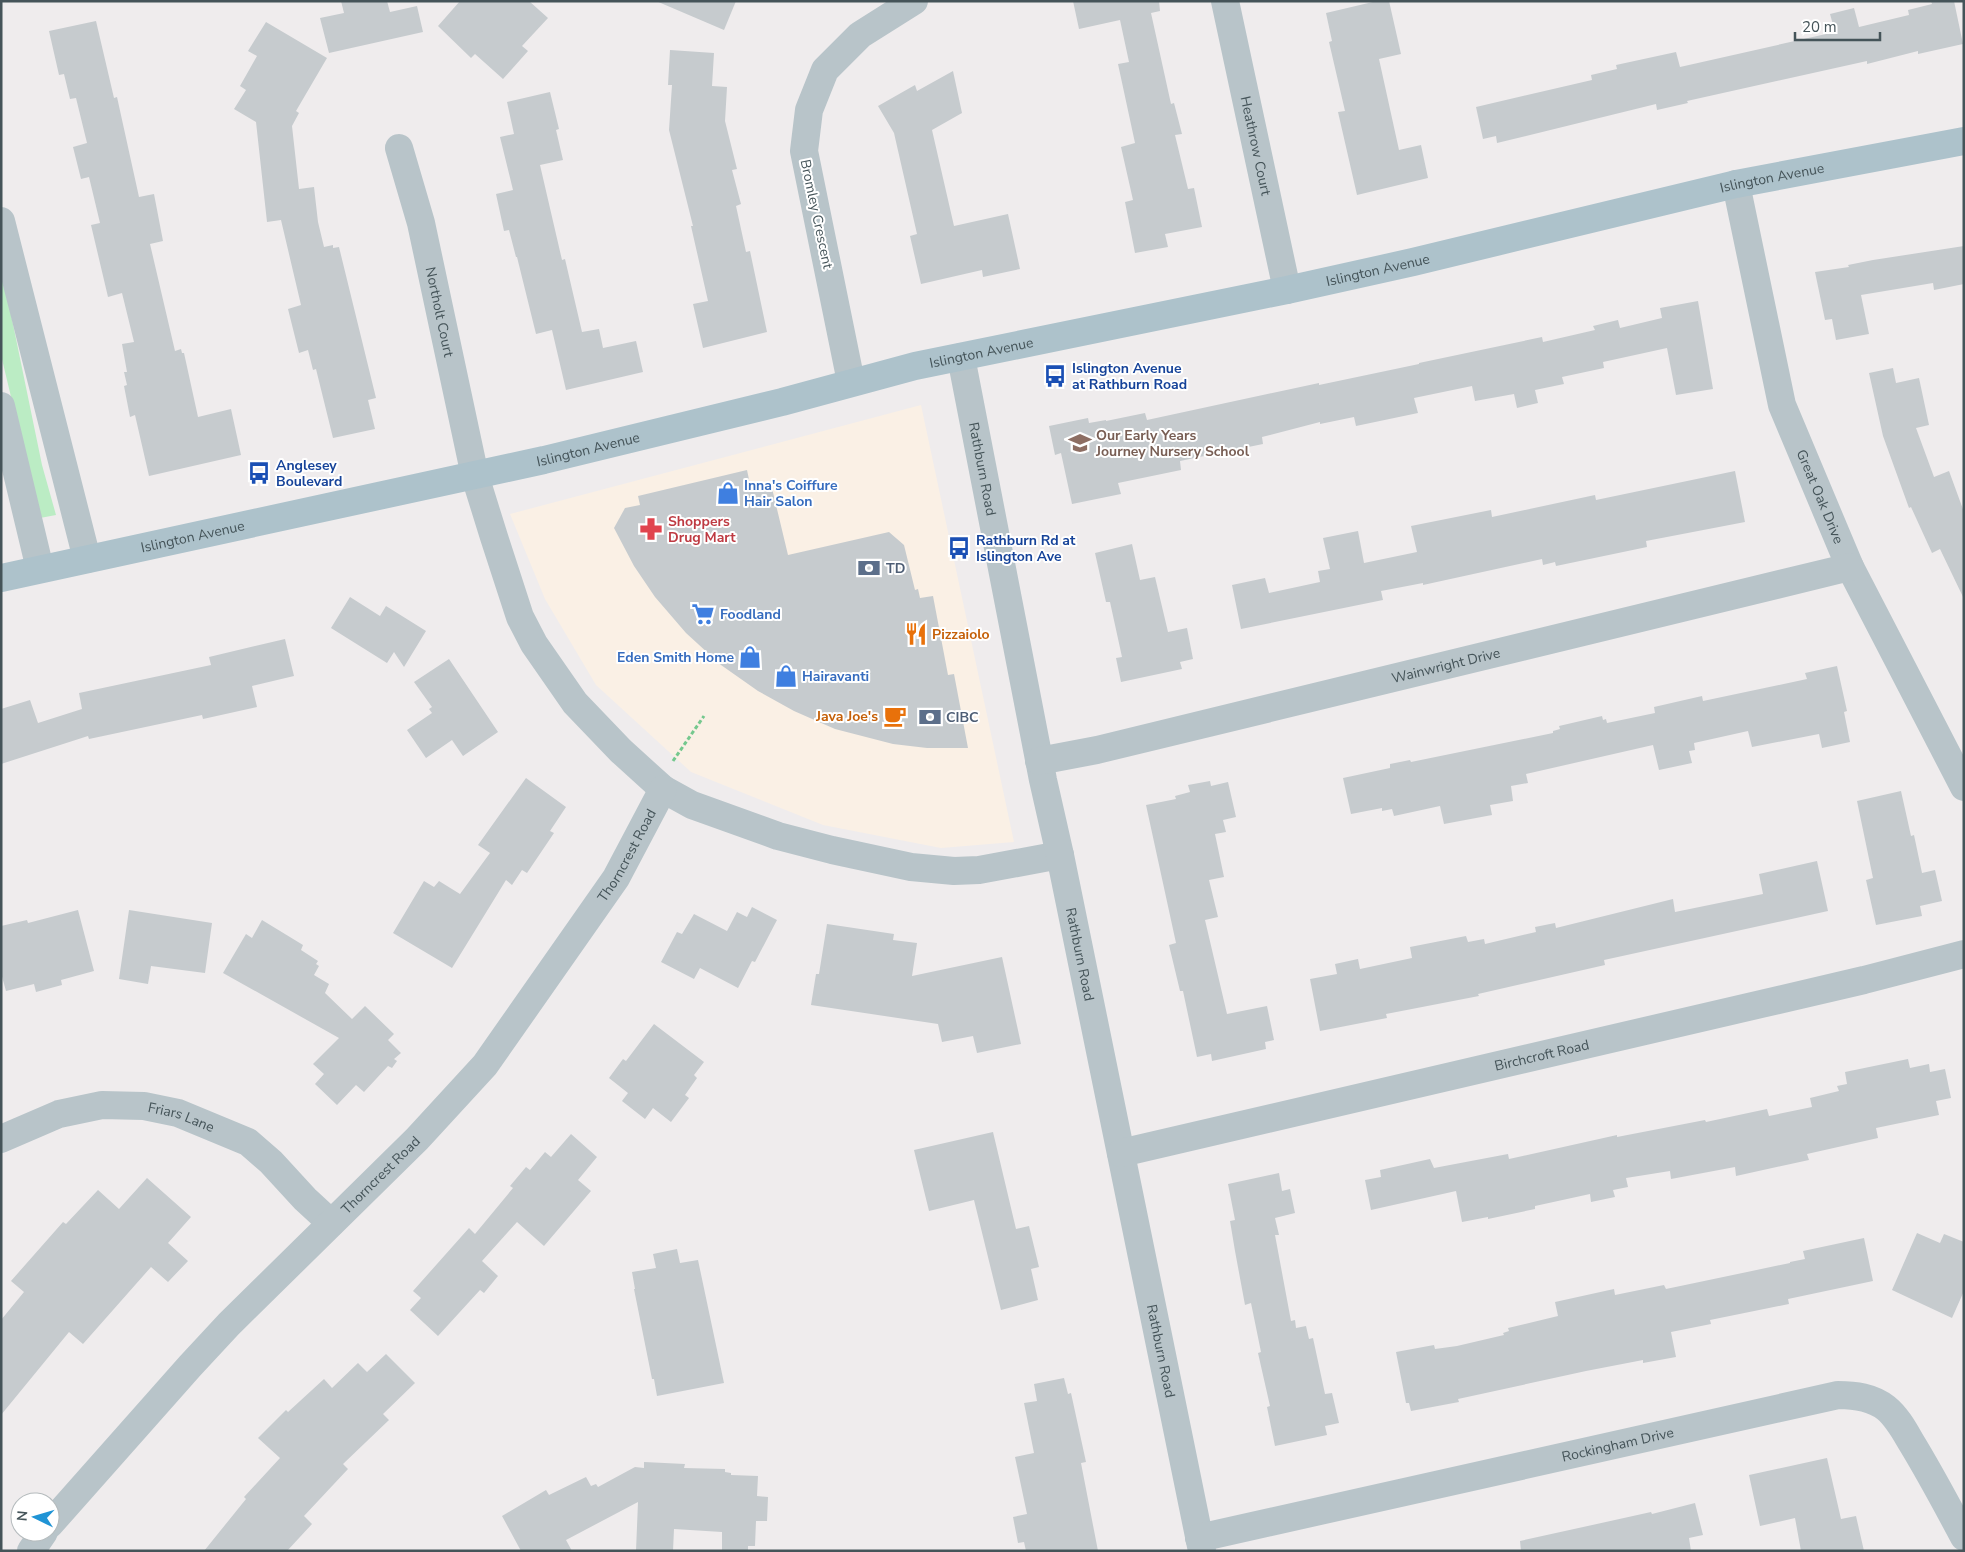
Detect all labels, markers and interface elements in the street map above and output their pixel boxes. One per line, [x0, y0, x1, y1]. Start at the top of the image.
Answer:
scale bar [1795, 10, 1880, 42]
text: 20 m [1802, 17, 1837, 37]
street label: Heathrow Court [1236, 94, 1275, 197]
street label: Bromley Crescent [796, 158, 837, 271]
street label: Islington Avenue [1718, 159, 1826, 198]
street label: Islington Avenue [1324, 249, 1432, 291]
street label: Northolt Court [421, 265, 458, 359]
street label: Islington Avenue [928, 333, 1035, 373]
place label: Islington Avenue at Rathburn Road [1072, 359, 1187, 394]
bus stop icon: Islington Avenue at Rathburn Road [1042, 363, 1068, 389]
street label: Rathburn Road [964, 421, 1001, 517]
place label: Our Early Years Journey Nursery School [1095, 426, 1250, 461]
street label: Islington Avenue [535, 428, 642, 471]
school or university icon: Our Early Years Journey Nursery School [1067, 430, 1093, 456]
street label: Great Oak Drive [1792, 447, 1848, 547]
place label: Anglesey Boulevard [276, 456, 342, 491]
bus stop icon: Anglesey Boulevard [246, 460, 272, 486]
place label: Inna's Coiffure Hair Salon [744, 476, 838, 511]
shop icon: Inna's Coiffure Hair Salon [715, 480, 741, 506]
place label: Shoppers Drug Mart [668, 512, 736, 547]
street label: Islington Avenue [139, 516, 246, 557]
pharmacy icon: Shoppers Drug Mart [638, 516, 664, 542]
place label: Rathburn Rd at Islington Ave [976, 531, 1076, 566]
bus stop icon: Rathburn Rd at Islington Ave [946, 535, 972, 561]
bank icon: TD [856, 555, 882, 581]
place label: TD [886, 559, 905, 578]
supermarket icon: Foodland [690, 601, 716, 627]
place label: Foodland [720, 605, 781, 624]
restaurant icon: Pizzaiolo [903, 621, 929, 647]
place label: Pizzaiolo [932, 625, 990, 644]
street label: Wainwright Drive [1390, 643, 1502, 688]
shop icon: Eden Smith Home [737, 644, 763, 670]
place label: Eden Smith Home [617, 648, 734, 667]
shop icon: Hairavanti [773, 663, 799, 689]
place label: Hairavanti [802, 667, 869, 686]
cafe icon: Java Joe's [882, 703, 908, 729]
bank icon: CIBC [917, 704, 943, 730]
place label: Java Joe's [815, 707, 878, 726]
place label: CIBC [946, 708, 979, 727]
street label: Thorncrest Road [593, 806, 661, 906]
street label: Rathburn Road [1061, 906, 1099, 1003]
street label: Birchcroft Road [1493, 1035, 1591, 1076]
street label: Friars Lane [146, 1098, 217, 1137]
street label: Thorncrest Road [337, 1132, 425, 1218]
street label: Rathburn Road [1142, 1303, 1179, 1399]
street label: Rockingham Drive [1560, 1423, 1676, 1467]
north arrow [10, 1492, 60, 1542]
text: N [13, 1510, 32, 1522]

